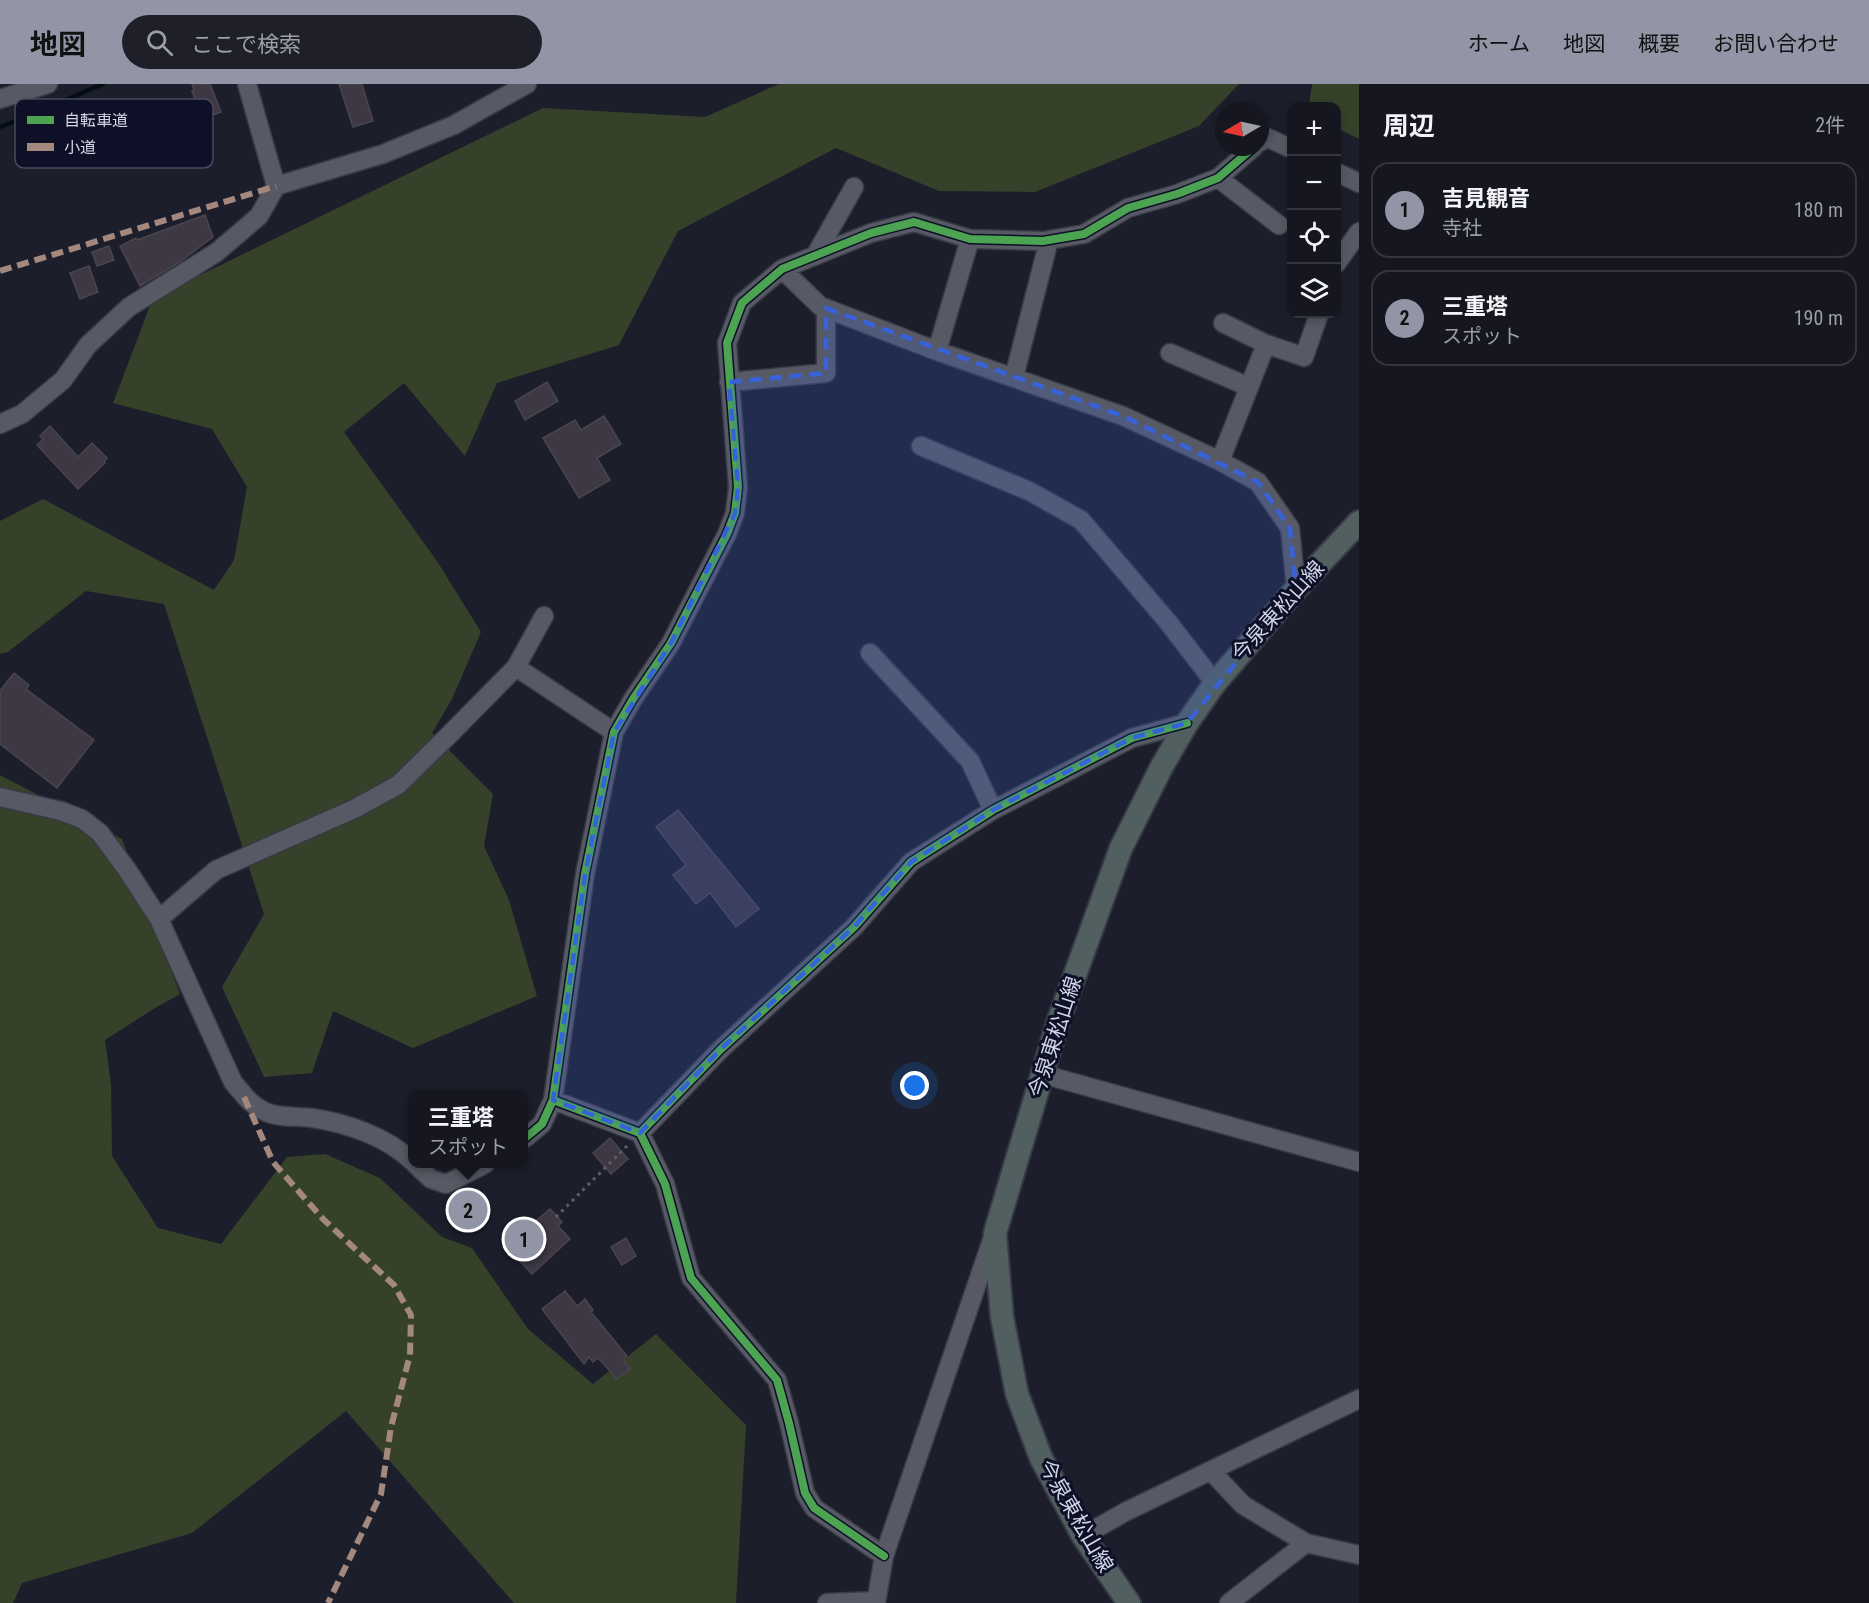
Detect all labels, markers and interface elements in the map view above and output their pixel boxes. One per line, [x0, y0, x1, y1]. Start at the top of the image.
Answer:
search box [122, 15, 542, 69]
icon: search [143, 26, 176, 59]
text: 地図 [30, 28, 86, 61]
text: ここで検索 [191, 32, 301, 57]
text: ホーム [1468, 32, 1530, 56]
text: 地図 [1563, 32, 1605, 56]
text: 概要 [1638, 32, 1680, 56]
text: お問い合わせ [1713, 32, 1839, 56]
legend [15, 99, 213, 168]
north arrow [1215, 102, 1269, 156]
map controls [1287, 102, 1341, 318]
button: + [1287, 102, 1341, 156]
text: 自転車道 [64, 111, 128, 130]
text: 周辺 [1383, 111, 1435, 141]
text: 2件 [1815, 113, 1845, 137]
text: 小道 [64, 138, 96, 157]
button: − [1287, 156, 1341, 210]
text: 吉見観音 [1442, 186, 1530, 211]
text: 1 [1399, 198, 1410, 222]
text: 180 m [1794, 198, 1843, 222]
button: locate [1287, 210, 1341, 264]
text: 寺社 [1442, 216, 1482, 240]
button: layers [1287, 264, 1341, 318]
text: 三重塔 [1442, 294, 1508, 319]
text: 2 [1399, 306, 1410, 330]
text: 190 m [1794, 306, 1843, 330]
text: スポット [1442, 324, 1522, 348]
street label: 今泉東松山線 [1227, 556, 1329, 666]
street label: 今泉東松山線 [1024, 973, 1086, 1101]
your location [900, 1071, 929, 1100]
popup [408, 1090, 528, 1168]
text: 三重塔 [428, 1105, 494, 1130]
text: スポット [428, 1135, 508, 1159]
pin: 2 [448, 1188, 488, 1232]
pin: 1 [504, 1216, 544, 1262]
street label: 今泉東松山線 [1034, 1455, 1118, 1577]

